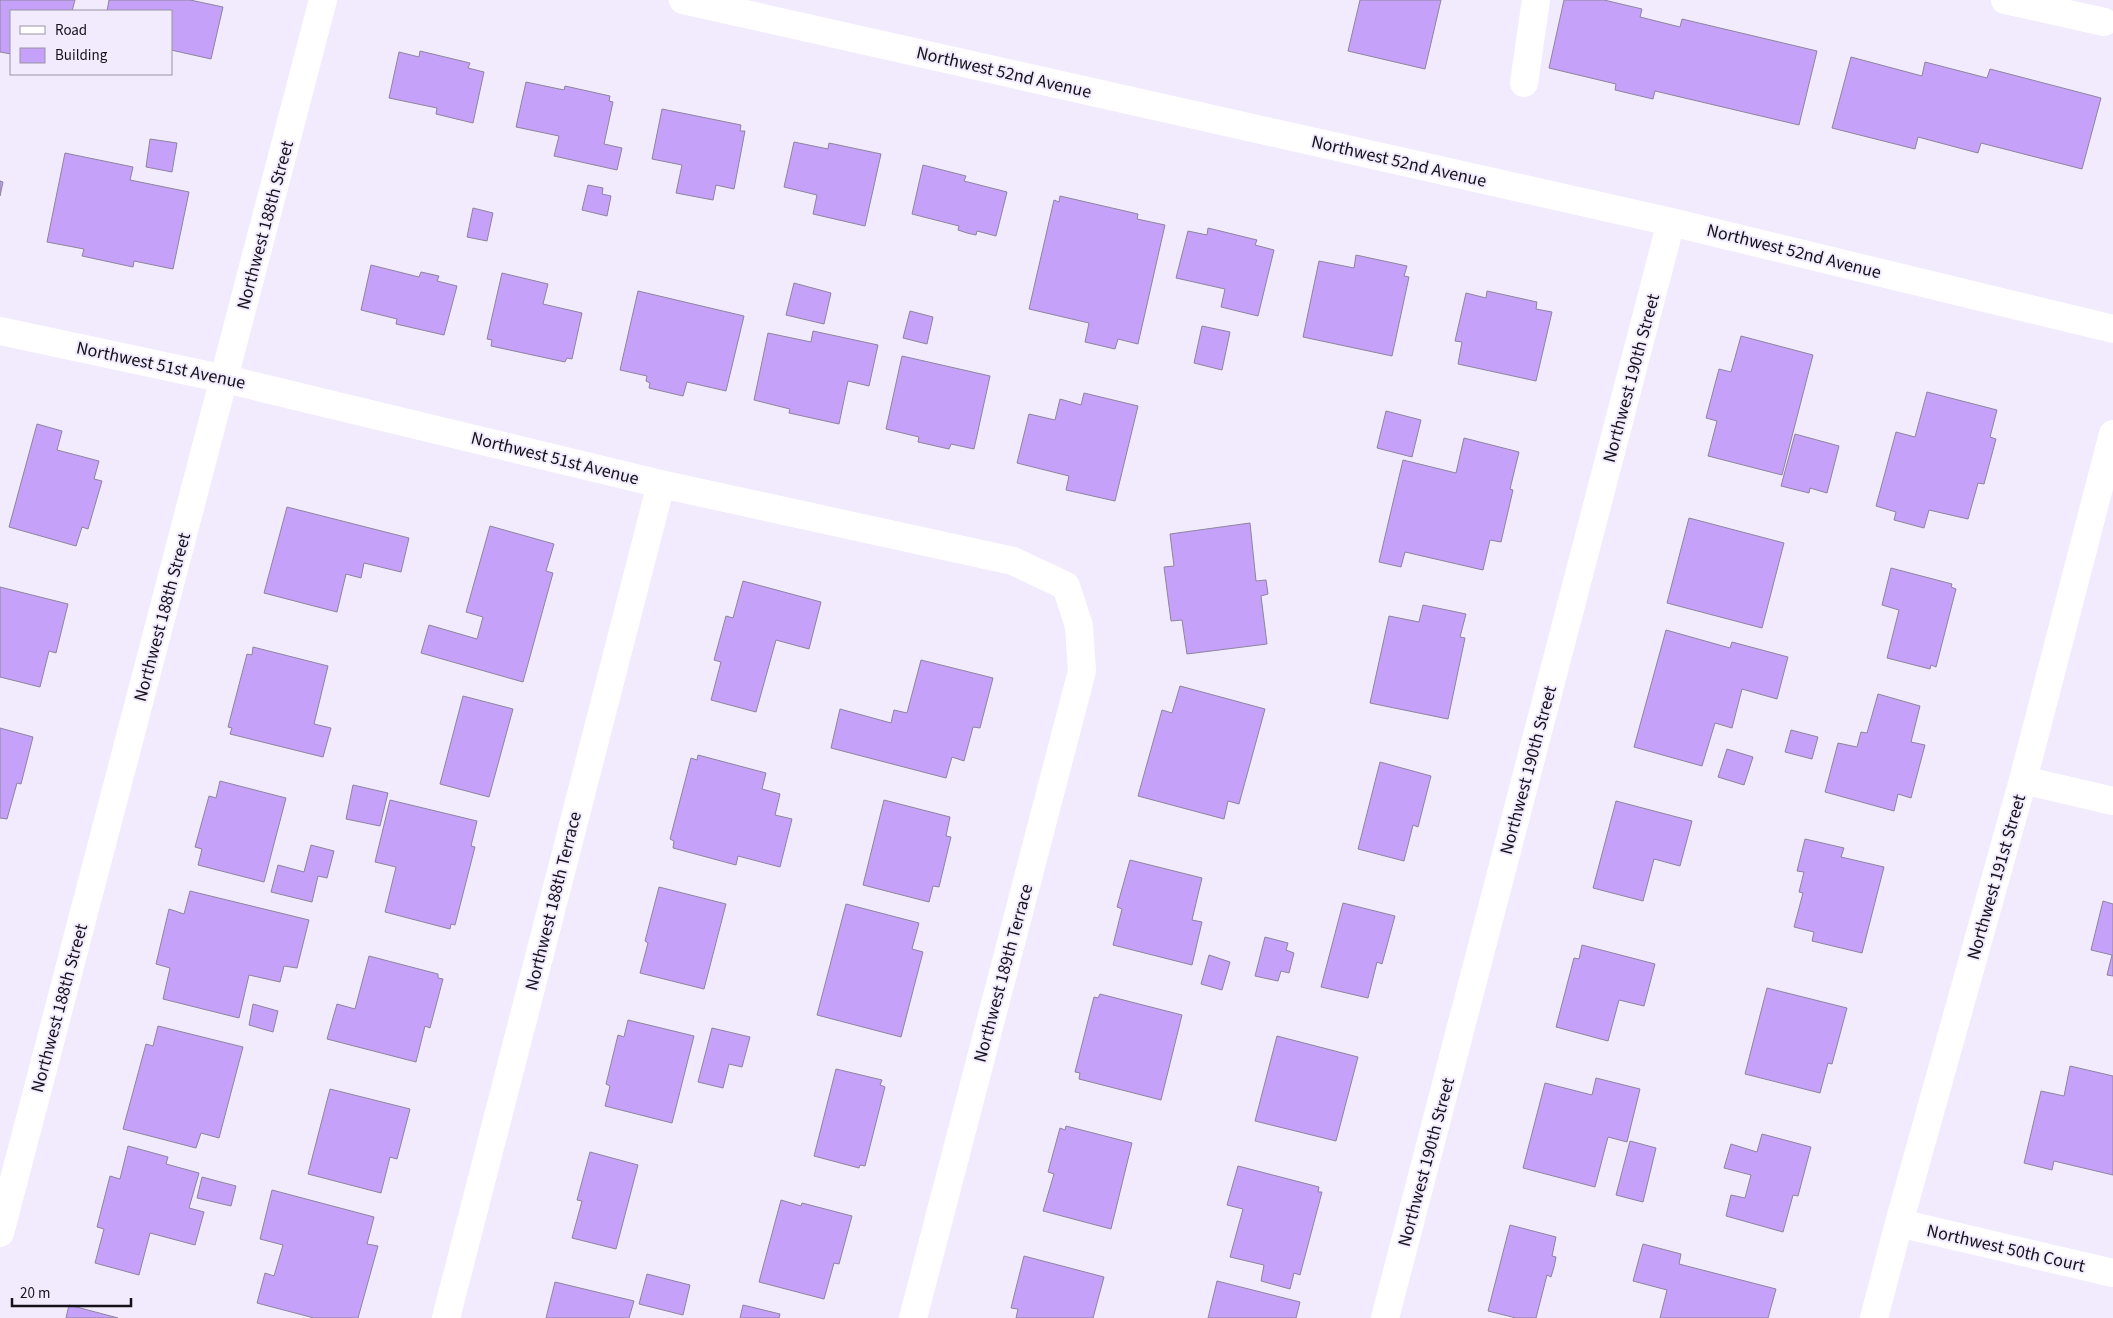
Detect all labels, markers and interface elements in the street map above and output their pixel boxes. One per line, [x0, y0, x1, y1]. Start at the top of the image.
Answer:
legend [10, 10, 172, 75]
text: Road [55, 20, 87, 41]
street label: Northwest 52nd Avenue [914, 40, 1094, 105]
text: Building [55, 45, 108, 66]
street label: Northwest 52nd Avenue [1309, 129, 1489, 194]
street label: Northwest 188th Street [231, 138, 300, 312]
street label: Northwest 52nd Avenue [1704, 218, 1884, 285]
street label: Northwest 190th Street [1597, 291, 1666, 465]
street label: Northwest 51st Avenue [74, 335, 248, 396]
street label: Northwest 51st Avenue [468, 425, 642, 491]
street label: Northwest 188th Street [128, 530, 197, 704]
street label: Northwest 190th Street [1494, 683, 1563, 857]
street label: Northwest 191st Street [1961, 792, 2032, 963]
street label: Northwest 188th Terrace [519, 809, 588, 993]
street label: Northwest 189th Terrace [968, 881, 1039, 1065]
street label: Northwest 188th Street [25, 921, 94, 1095]
street label: Northwest 190th Street [1392, 1075, 1461, 1249]
street label: Northwest 50th Court [1924, 1218, 2087, 1279]
scale bar [12, 1276, 131, 1308]
text: 20 m [20, 1283, 50, 1304]

